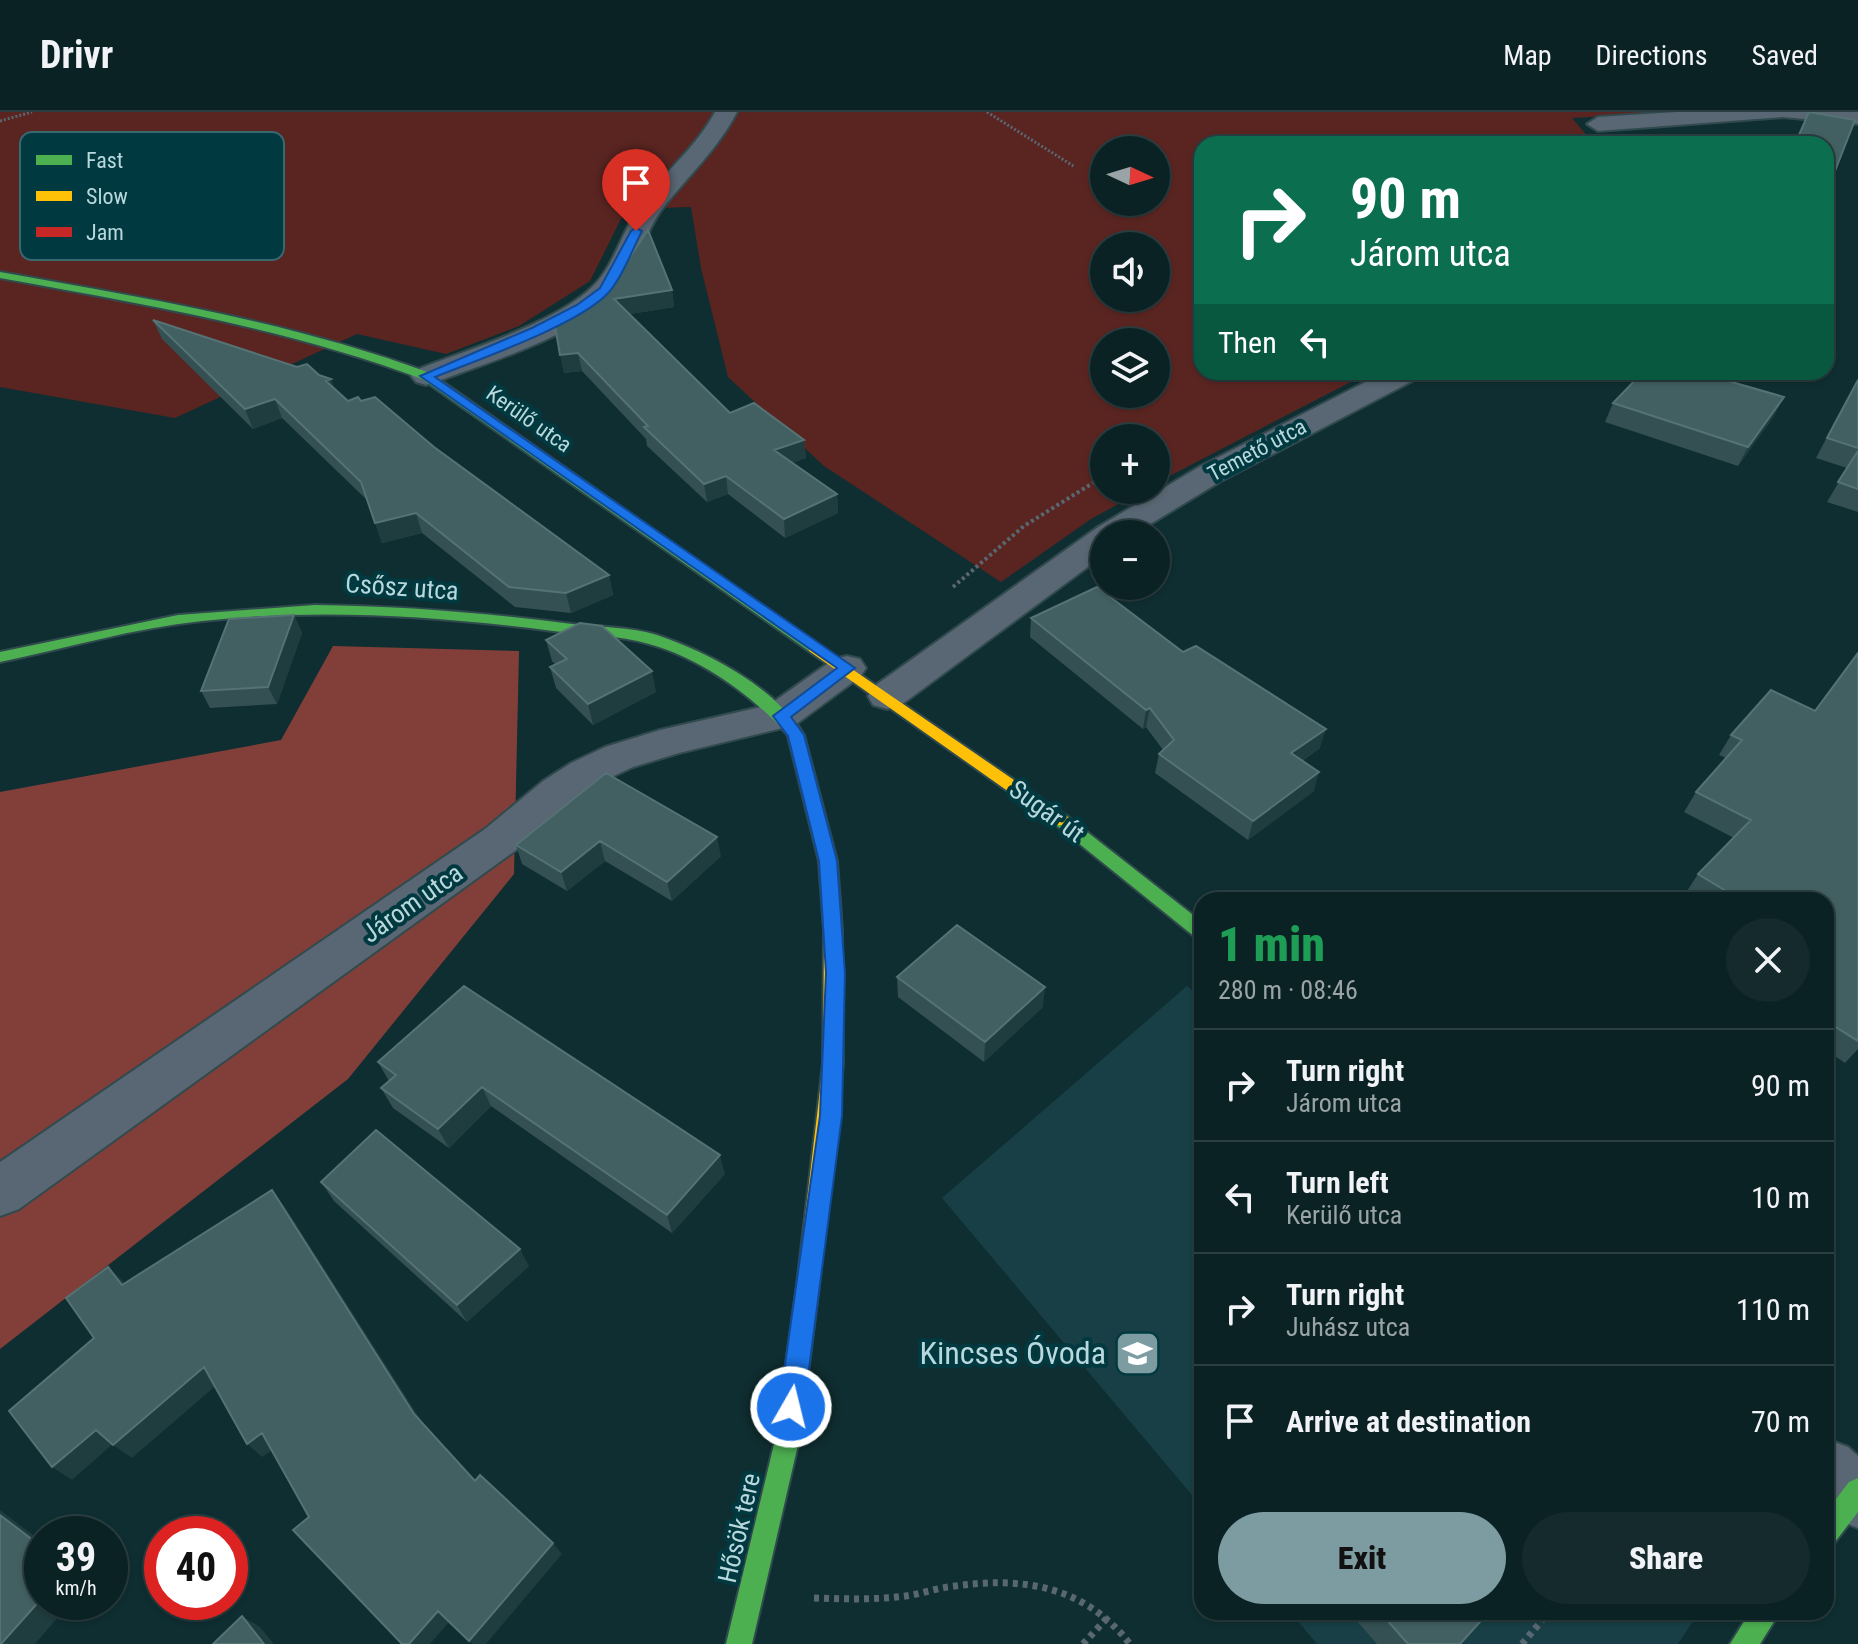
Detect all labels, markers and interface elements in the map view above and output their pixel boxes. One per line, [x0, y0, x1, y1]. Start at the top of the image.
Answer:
text: Drivr [40, 33, 113, 77]
text: Map [1503, 39, 1552, 72]
text: Directions [1596, 39, 1707, 72]
text: Saved [1751, 39, 1818, 72]
legend [20, 132, 284, 260]
north arrow [1090, 136, 1170, 216]
map controls [1090, 136, 1170, 600]
text: Fast [86, 148, 123, 173]
pin [602, 149, 670, 231]
icon: arrive [614, 161, 658, 205]
text: 90 m [1350, 166, 1461, 232]
icon: right [1218, 168, 1322, 272]
text: Slow [86, 184, 128, 209]
text: Jam [86, 220, 124, 245]
button: sound [1090, 232, 1170, 312]
text: Járom utca [1350, 233, 1511, 275]
icon: left [1293, 320, 1337, 364]
text: Then [1218, 325, 1277, 360]
button: layers [1090, 328, 1170, 408]
street label: Kerülő utca [482, 381, 576, 457]
street label: Temető utca [1204, 414, 1310, 486]
button: + [1090, 424, 1170, 504]
button: − [1090, 520, 1170, 600]
street label: Csősz utca [344, 568, 460, 606]
street label: Sugár út [1004, 774, 1090, 848]
street label: Járom utca [356, 857, 468, 949]
text: 1 min [1218, 916, 1325, 973]
button: close [1726, 918, 1810, 1002]
text: 280 m · 08:46 [1218, 975, 1358, 1005]
text: Turn right [1286, 1053, 1404, 1088]
icon: right [1218, 1063, 1262, 1107]
text: 90 m [1751, 1068, 1810, 1103]
text: Járom utca [1286, 1088, 1402, 1118]
text: Turn left [1286, 1165, 1389, 1200]
icon: left [1218, 1175, 1262, 1219]
text: 10 m [1751, 1180, 1810, 1215]
text: Kerülő utca [1286, 1200, 1402, 1230]
text: Turn right [1286, 1277, 1404, 1312]
icon: right [1218, 1287, 1262, 1331]
text: 110 m [1736, 1292, 1810, 1327]
text: Juhász utca [1286, 1312, 1410, 1342]
school or university icon: Kincses Óvoda [1113, 1329, 1161, 1377]
place label: Kincses Óvoda [919, 1334, 1106, 1372]
position arrow [749, 1365, 833, 1449]
icon: arrive [1218, 1399, 1262, 1443]
text: Arrive at destination [1286, 1404, 1531, 1439]
text: 70 m [1751, 1404, 1810, 1439]
street label: Hősök tere [712, 1470, 766, 1586]
button: Exit [1218, 1512, 1506, 1604]
button: Share [1522, 1512, 1810, 1604]
speed limit sign: 40 [144, 1516, 248, 1620]
text: 39 [56, 1534, 96, 1581]
text: km/h [55, 1576, 97, 1600]

